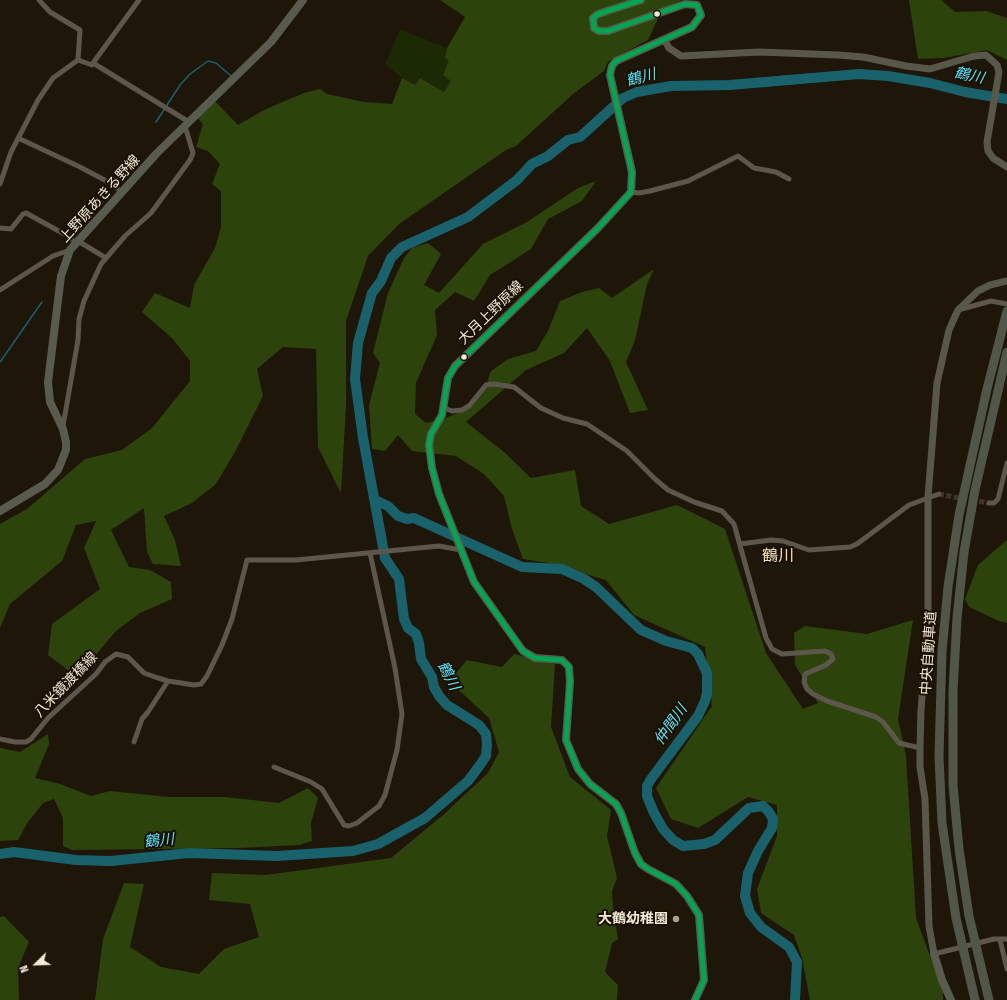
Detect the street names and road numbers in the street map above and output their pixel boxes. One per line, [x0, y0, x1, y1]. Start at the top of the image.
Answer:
street label: 上野原あきる野線 [56, 152, 144, 246]
street label: 大月上野原線 [455, 278, 527, 348]
street label: 中央自動車道 [918, 611, 940, 695]
street label: 八米鏡渡橋線 [31, 649, 101, 721]

